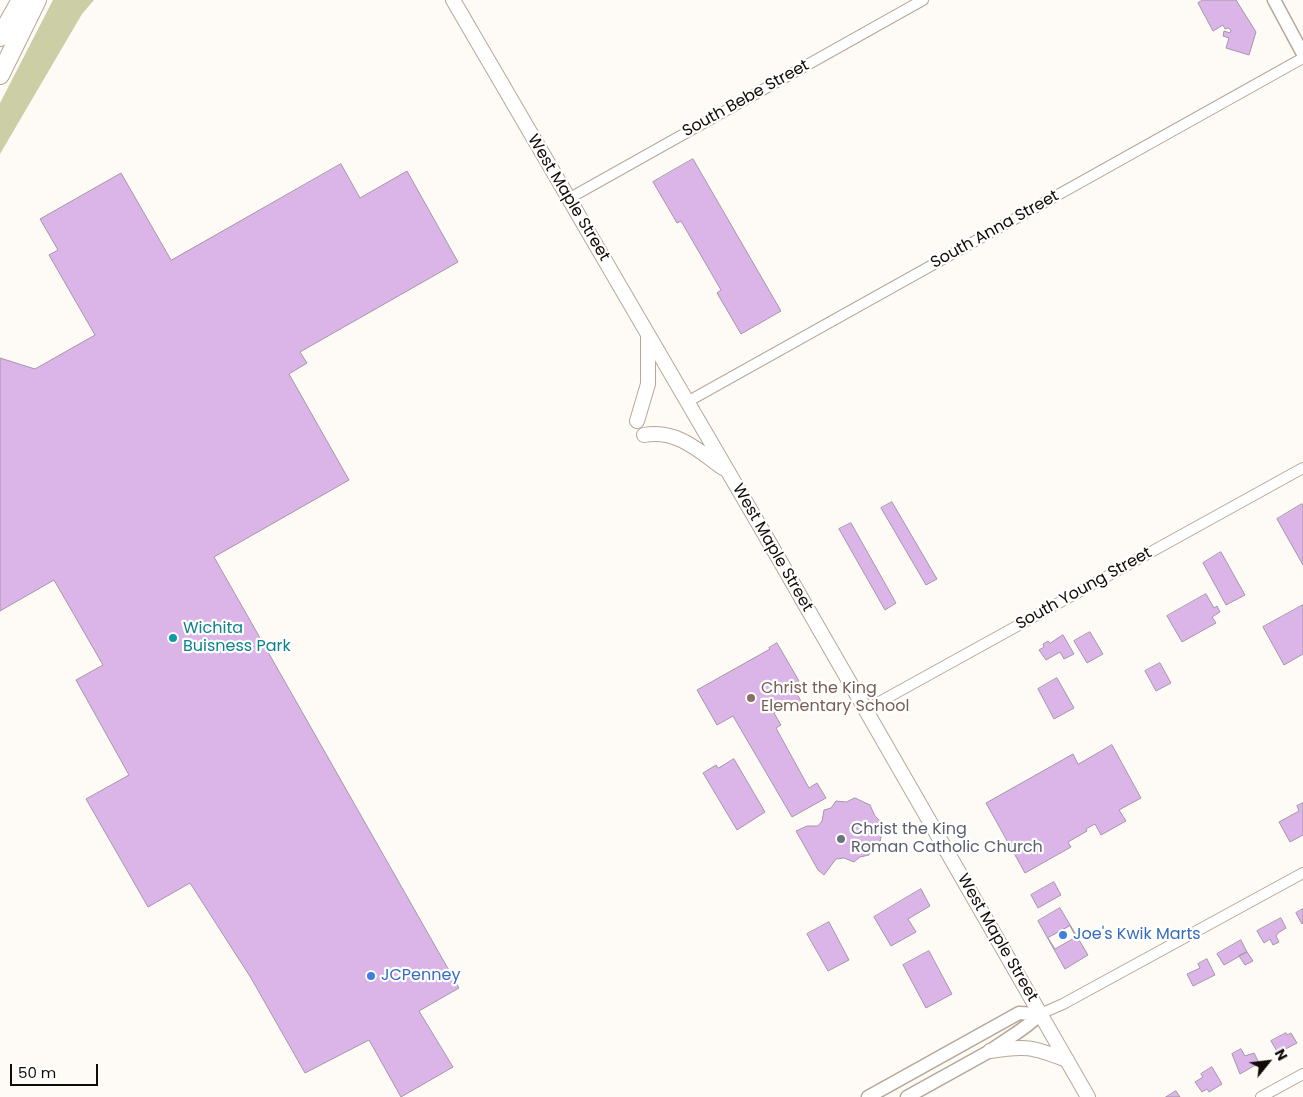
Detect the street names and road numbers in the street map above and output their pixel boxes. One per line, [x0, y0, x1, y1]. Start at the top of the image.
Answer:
street label: South Bebe Street [679, 56, 813, 142]
street label: West Maple Street [523, 131, 613, 265]
street label: South Anna Street [928, 187, 1062, 273]
street label: West Maple Street [728, 481, 816, 615]
street label: South Young Street [1013, 544, 1155, 634]
street label: West Maple Street [953, 871, 1041, 1005]

